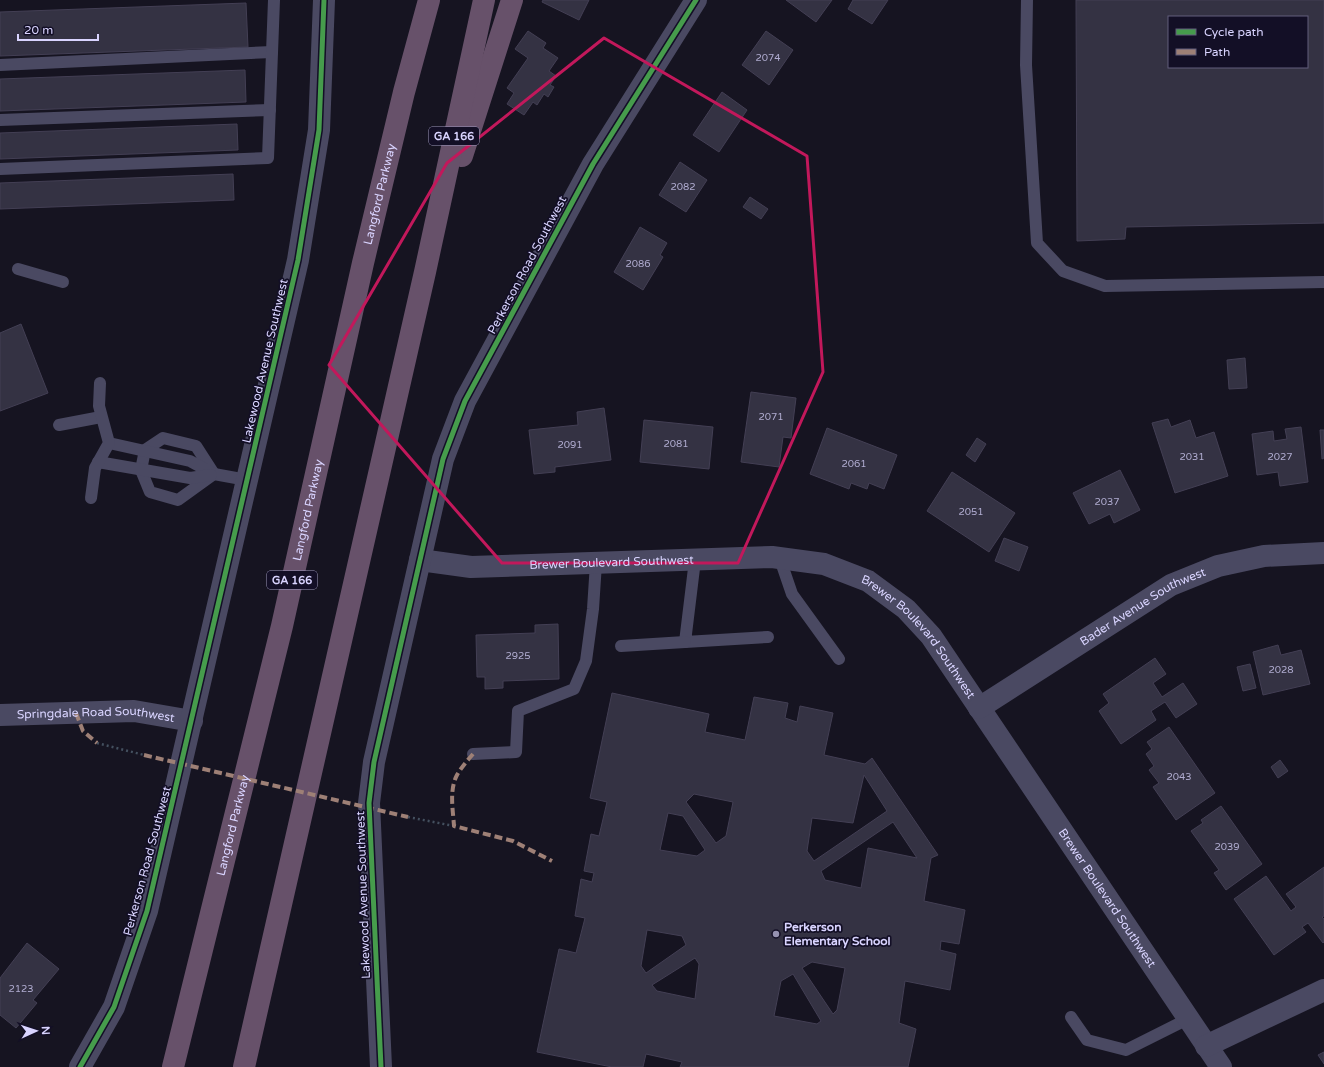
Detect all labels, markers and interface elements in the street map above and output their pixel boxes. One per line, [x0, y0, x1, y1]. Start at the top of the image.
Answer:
scale bar [18, 16, 98, 42]
legend [1168, 16, 1308, 68]
text: 20 m [24, 23, 53, 37]
text: Cycle path [1204, 25, 1263, 39]
text: Path [1204, 45, 1230, 59]
house number: 2074 [755, 52, 781, 64]
road number: GA 166 [429, 127, 479, 145]
street label: Langford Parkway [361, 142, 399, 246]
house number: 2082 [670, 181, 696, 193]
street label: Perkerson Road Southwest [485, 193, 570, 336]
house number: 2086 [625, 258, 651, 270]
street label: Lakewood Avenue Southwest [239, 277, 291, 444]
house number: 2071 [758, 411, 784, 423]
house number: 2081 [663, 438, 689, 450]
house number: 2091 [557, 439, 583, 451]
house number: 2031 [1179, 451, 1205, 463]
house number: 2027 [1267, 451, 1293, 463]
street label: Langford Parkway [290, 458, 326, 562]
house number: 2061 [841, 458, 867, 470]
house number: 2037 [1094, 496, 1120, 508]
house number: 2051 [958, 506, 984, 518]
street label: Brewer Boulevard Southwest [529, 553, 694, 572]
street label: Bader Avenue Southwest [1077, 565, 1208, 649]
road number: GA 166 [267, 571, 317, 589]
street label: Brewer Boulevard Southwest [859, 572, 978, 702]
house number: 2925 [505, 650, 531, 662]
house number: 2028 [1268, 664, 1294, 676]
street label: Springdale Road Southwest [17, 704, 176, 725]
house number: 2043 [1166, 771, 1192, 783]
street label: Langford Parkway [214, 773, 252, 877]
street label: Perkerson Road Southwest [120, 784, 174, 937]
street label: Lakewood Avenue Southwest [353, 810, 373, 979]
street label: Brewer Boulevard Southwest [1056, 826, 1159, 970]
house number: 2039 [1214, 841, 1240, 853]
place label: Perkerson Elementary School [784, 920, 891, 949]
marker: Perkerson Elementary School [771, 929, 781, 939]
house number: 2123 [8, 983, 34, 995]
north arrow [16, 1011, 56, 1051]
text: N [39, 1026, 52, 1035]

